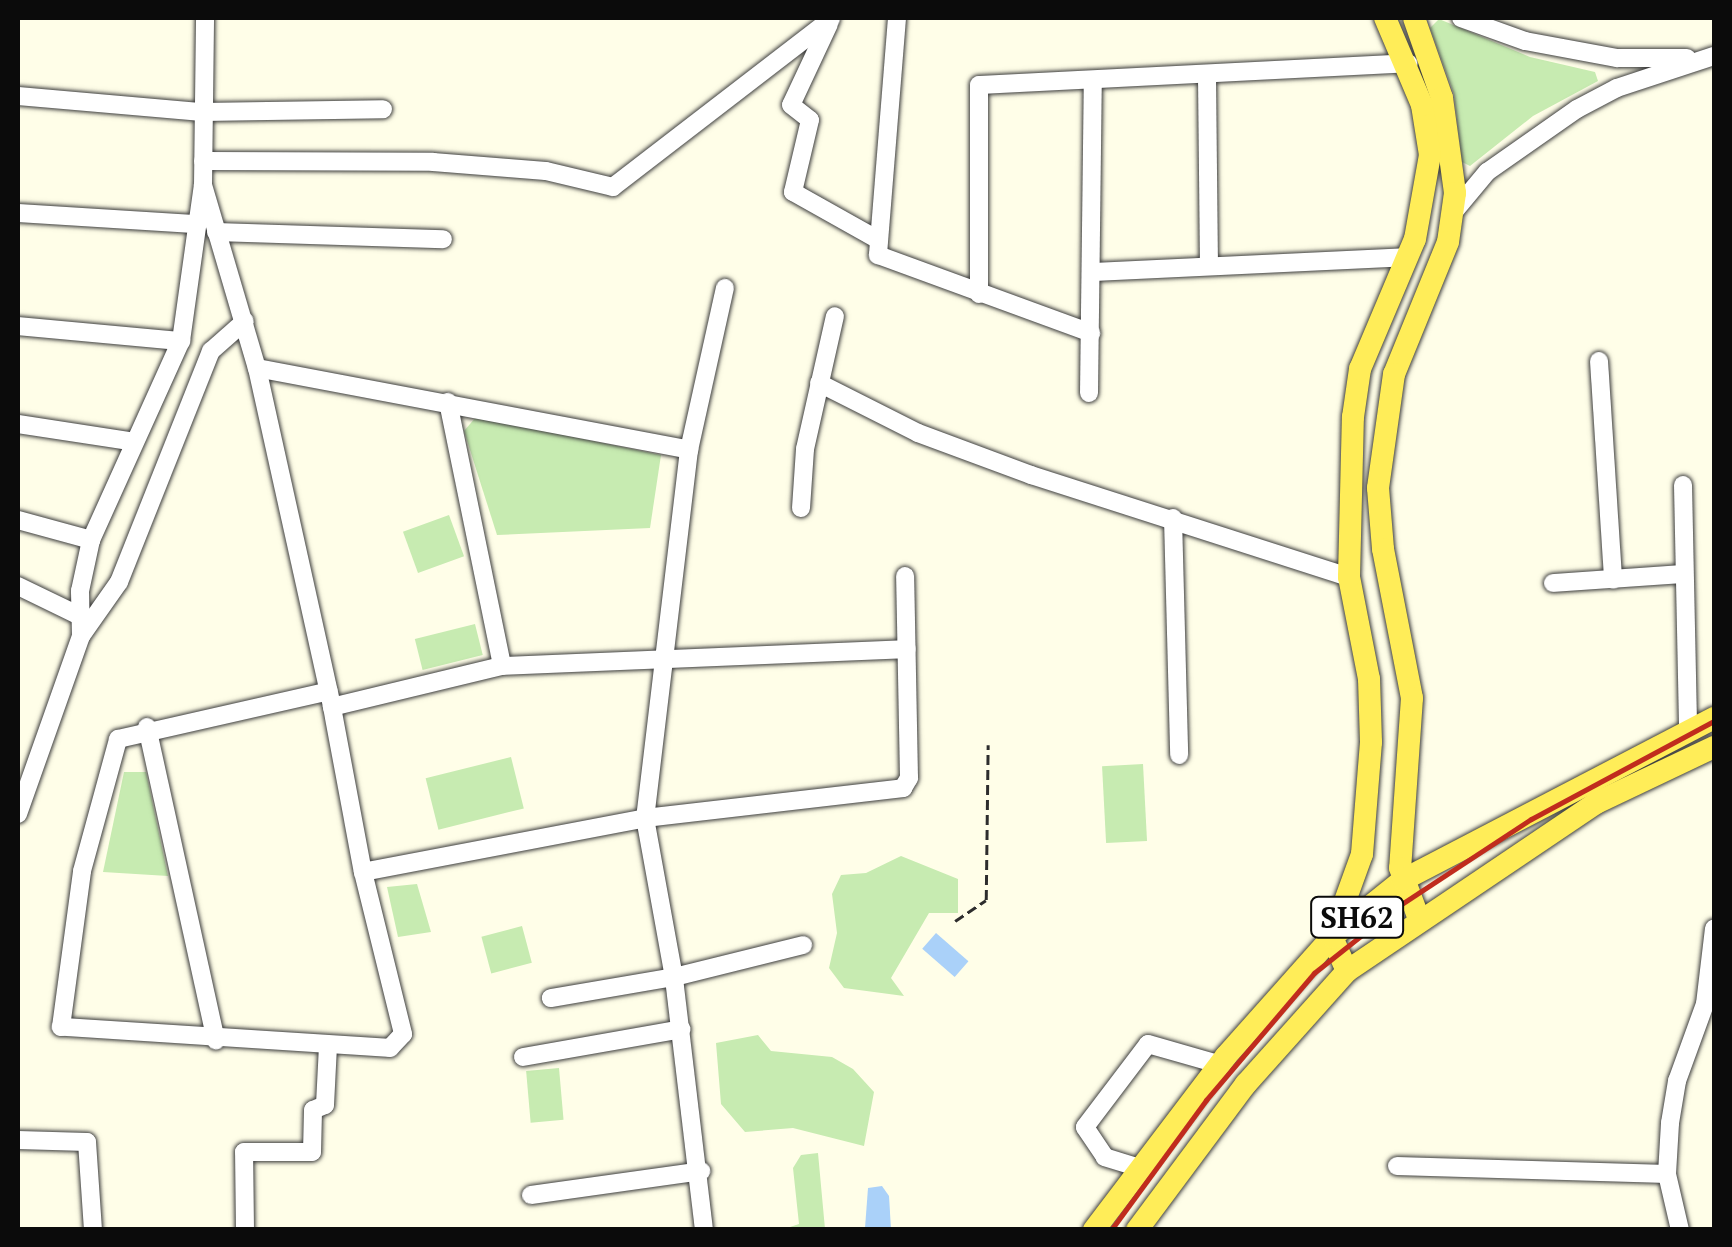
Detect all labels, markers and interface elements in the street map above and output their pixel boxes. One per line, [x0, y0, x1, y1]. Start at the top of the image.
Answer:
road number: SH62 [1310, 892, 1404, 942]

